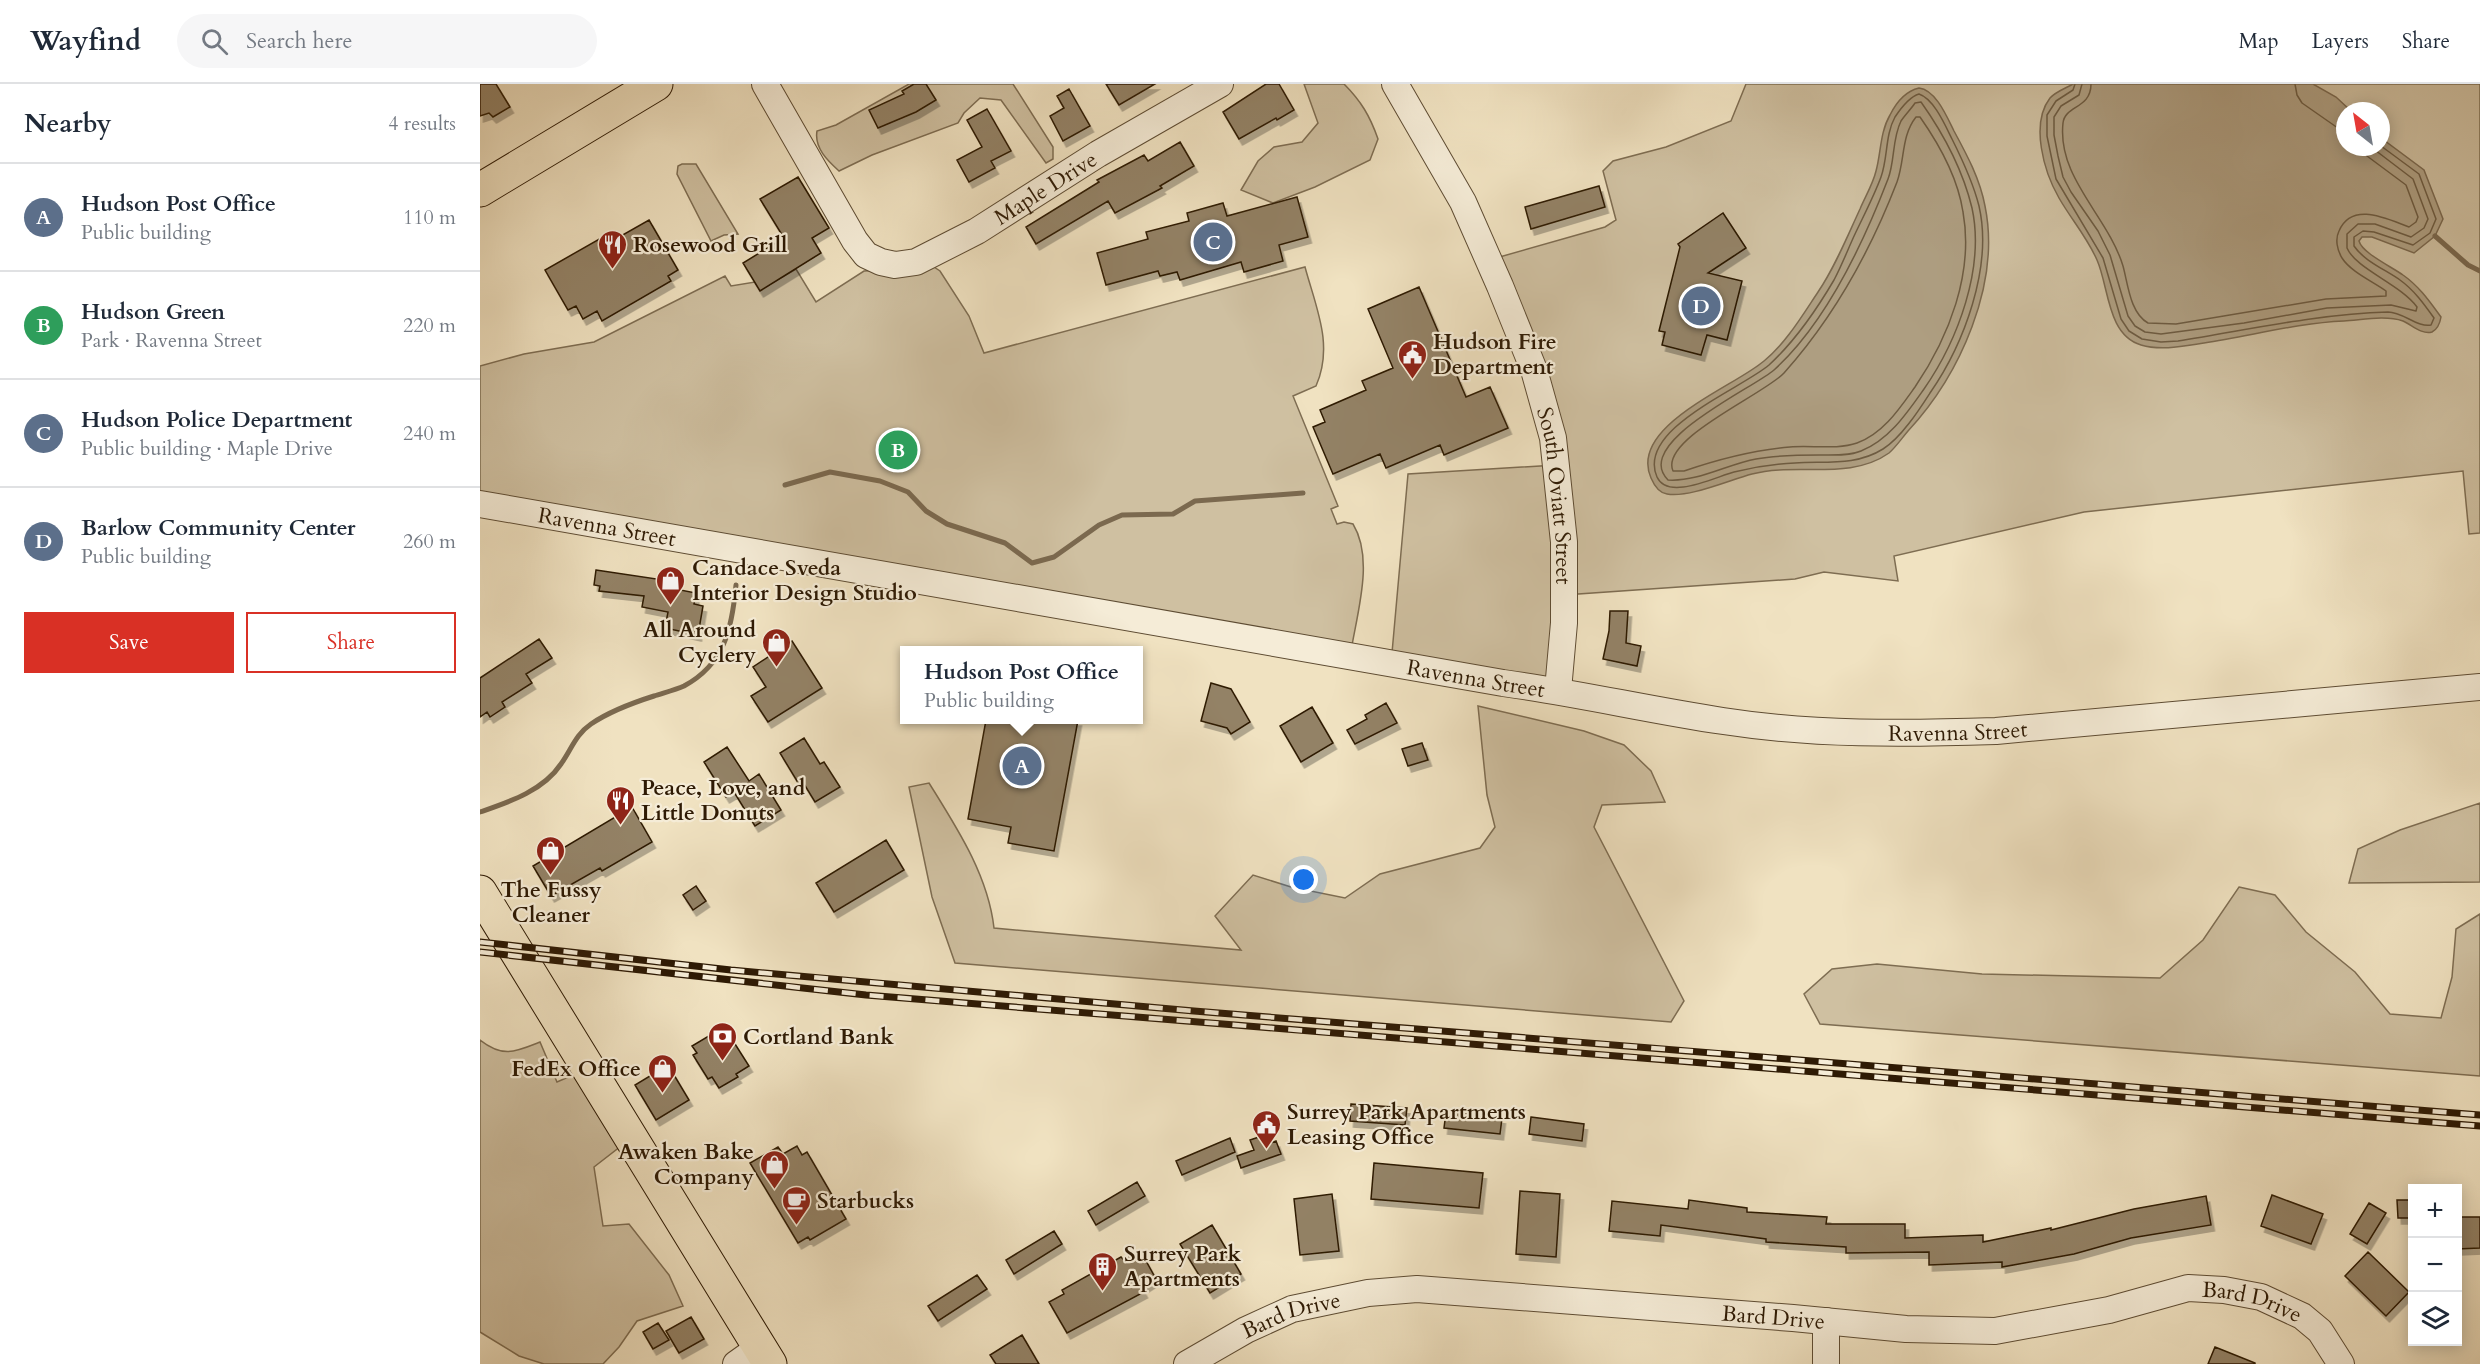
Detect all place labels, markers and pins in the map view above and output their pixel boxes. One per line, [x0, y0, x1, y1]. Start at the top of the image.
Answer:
pin: C [1194, 220, 1232, 264]
restaurant icon: Rosewood Grill [596, 228, 628, 270]
place label: Rosewood Grill [633, 230, 788, 260]
pin: D [1682, 284, 1720, 328]
place label: Hudson Fire Department [1433, 327, 1557, 382]
public building icon: Hudson Fire Department [1396, 338, 1428, 380]
pin: B [878, 428, 918, 472]
place label: Candace Sveda Interior Design Studio [692, 553, 917, 608]
shop icon: Candace Sveda Interior Design Studio [655, 564, 687, 606]
place label: All Around Cyclery [643, 615, 756, 670]
shop icon: All Around Cyclery [761, 626, 793, 668]
pin: A [1002, 744, 1042, 788]
place label: Peace, Love, and Little Donuts [641, 773, 806, 828]
restaurant icon: Peace, Love, and Little Donuts [604, 784, 636, 826]
shop icon: The Fussy Cleaner [535, 834, 567, 876]
place label: The Fussy Cleaner [501, 875, 602, 930]
bank icon: Cortland Bank [706, 1020, 738, 1062]
place label: Cortland Bank [743, 1022, 894, 1052]
shop icon: FedEx Office [646, 1052, 678, 1094]
place label: FedEx Office [511, 1054, 641, 1084]
place label: Surrey Park Apartments Leasing Office [1287, 1097, 1526, 1152]
public building icon: Surrey Park Apartments Leasing Office [1250, 1108, 1282, 1150]
place label: Awaken Bake Company [618, 1137, 754, 1192]
shop icon: Awaken Bake Company [759, 1148, 791, 1190]
cafe icon: Starbucks [780, 1184, 812, 1226]
place label: Starbucks [817, 1186, 914, 1216]
place label: Surrey Park Apartments [1124, 1239, 1241, 1294]
building icon: Surrey Park Apartments [1087, 1250, 1119, 1292]

